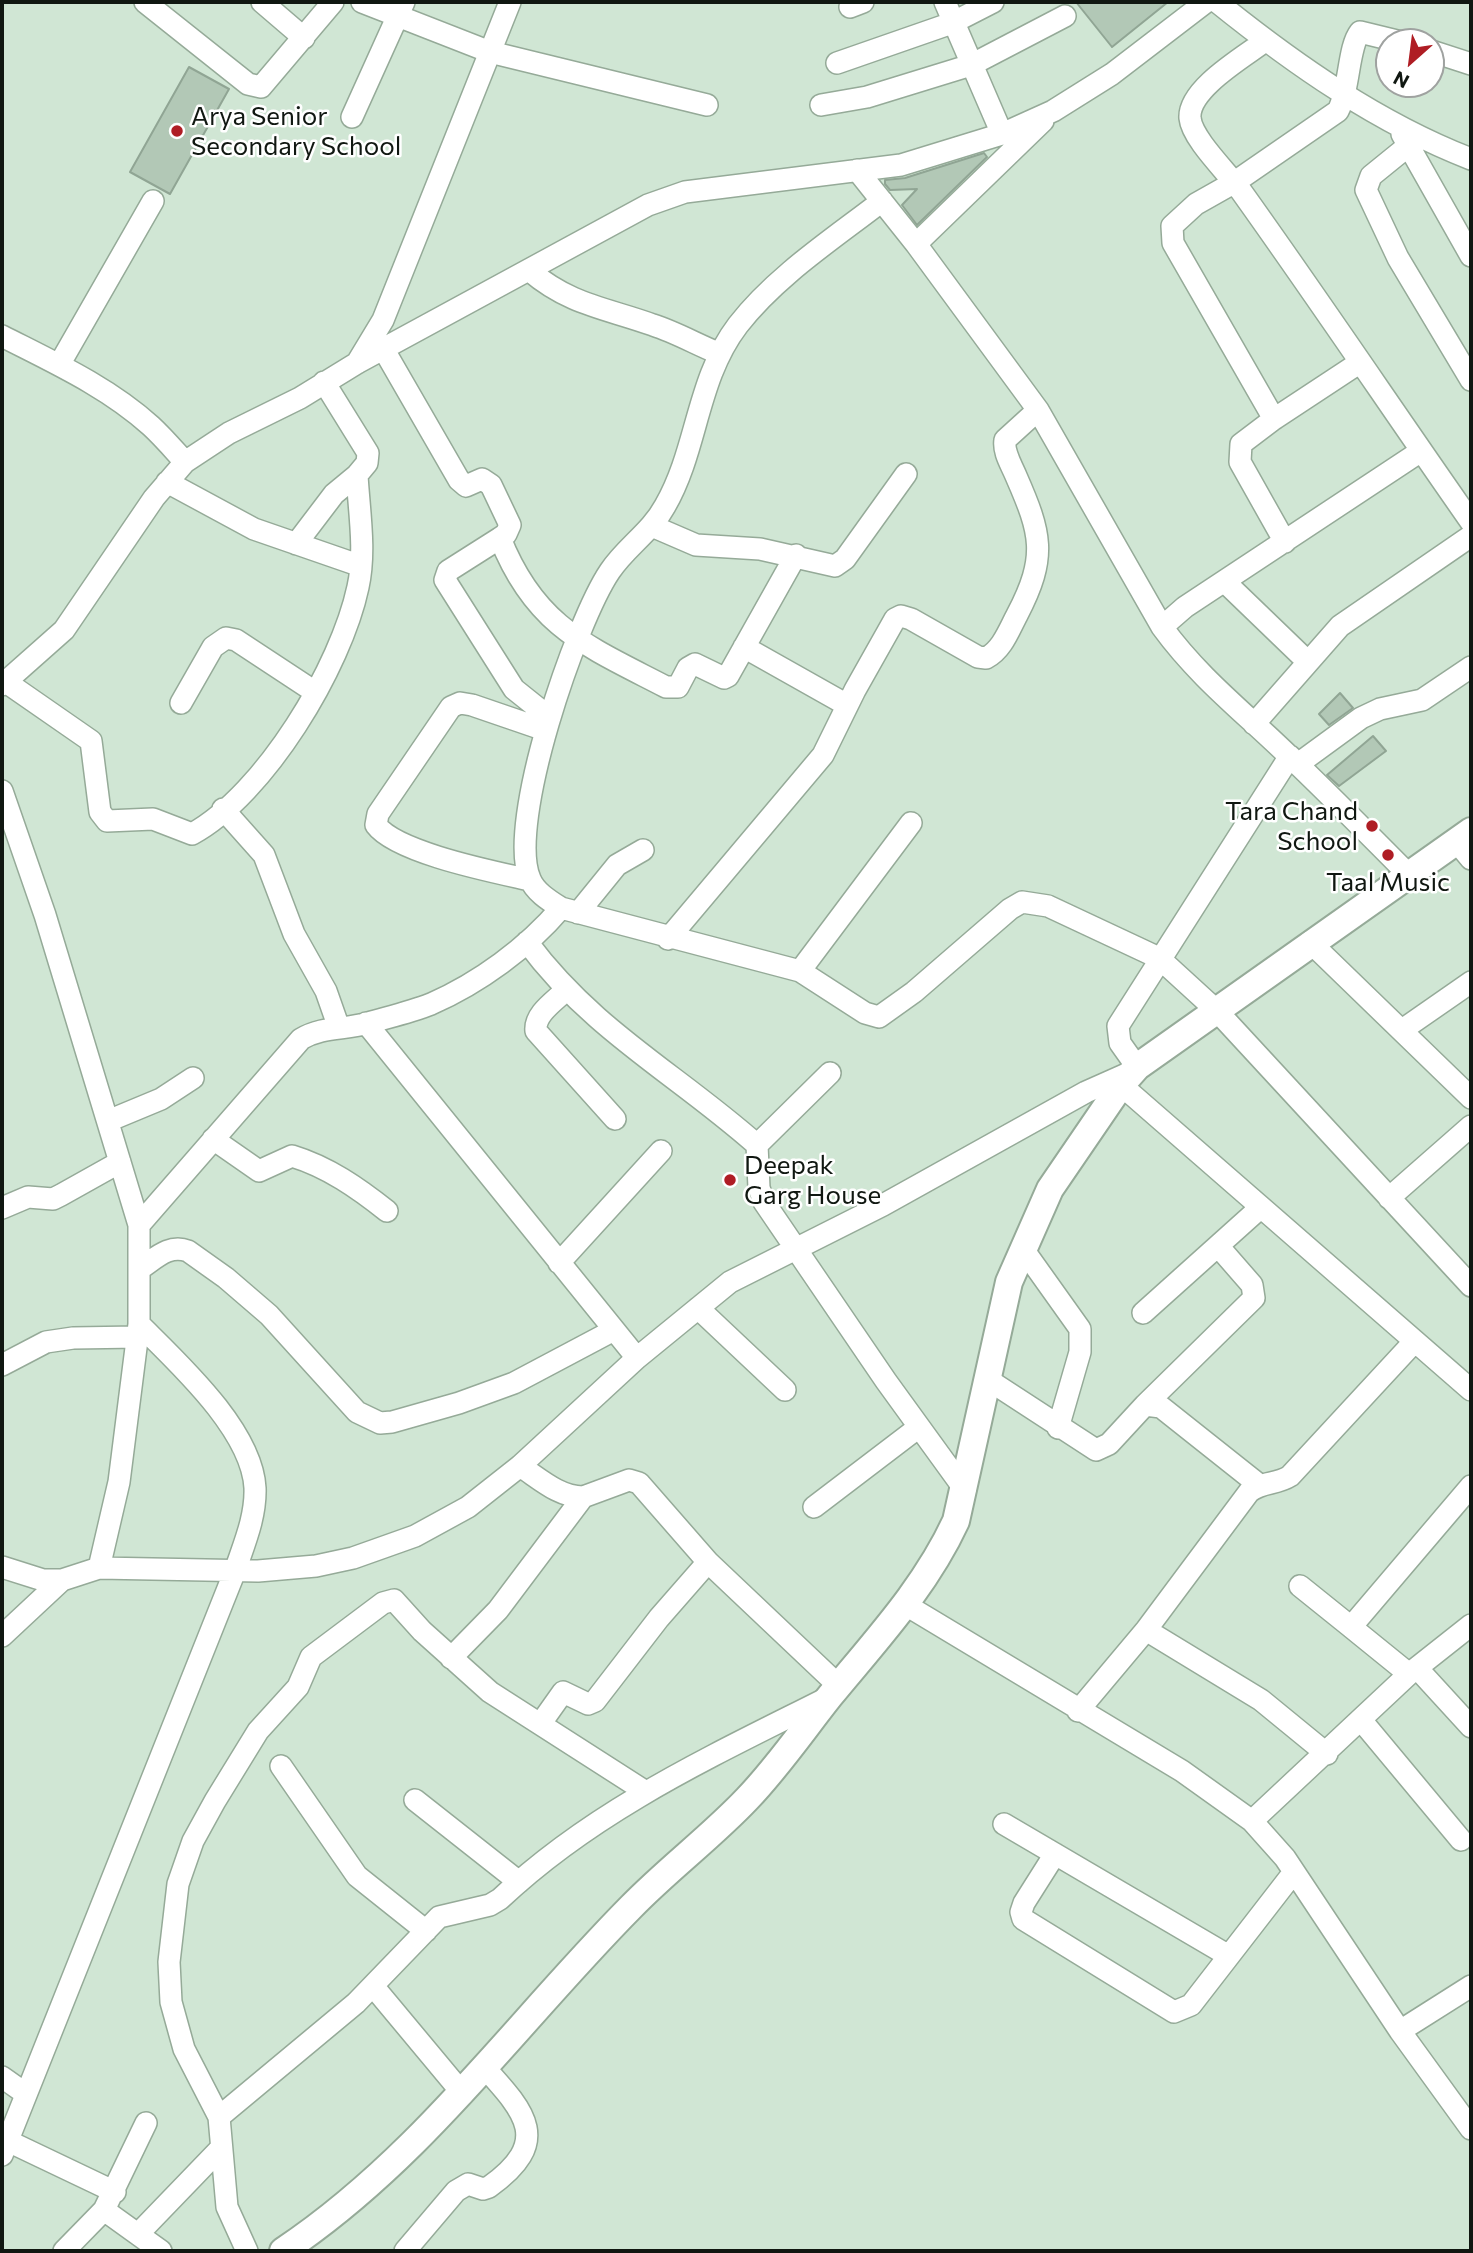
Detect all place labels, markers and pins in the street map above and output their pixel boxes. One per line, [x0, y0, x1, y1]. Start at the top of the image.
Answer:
place label: Arya Senior Secondary School [191, 100, 401, 162]
marker: Arya Senior Secondary School [169, 123, 185, 139]
place label: Tara Chand School [1225, 795, 1358, 856]
marker: Tara Chand School [1364, 818, 1380, 834]
marker: Taal Music [1380, 847, 1396, 863]
place label: Taal Music [1326, 866, 1450, 898]
place label: Deepak Garg House [744, 1149, 881, 1210]
marker: Deepak Garg House [722, 1172, 738, 1188]

